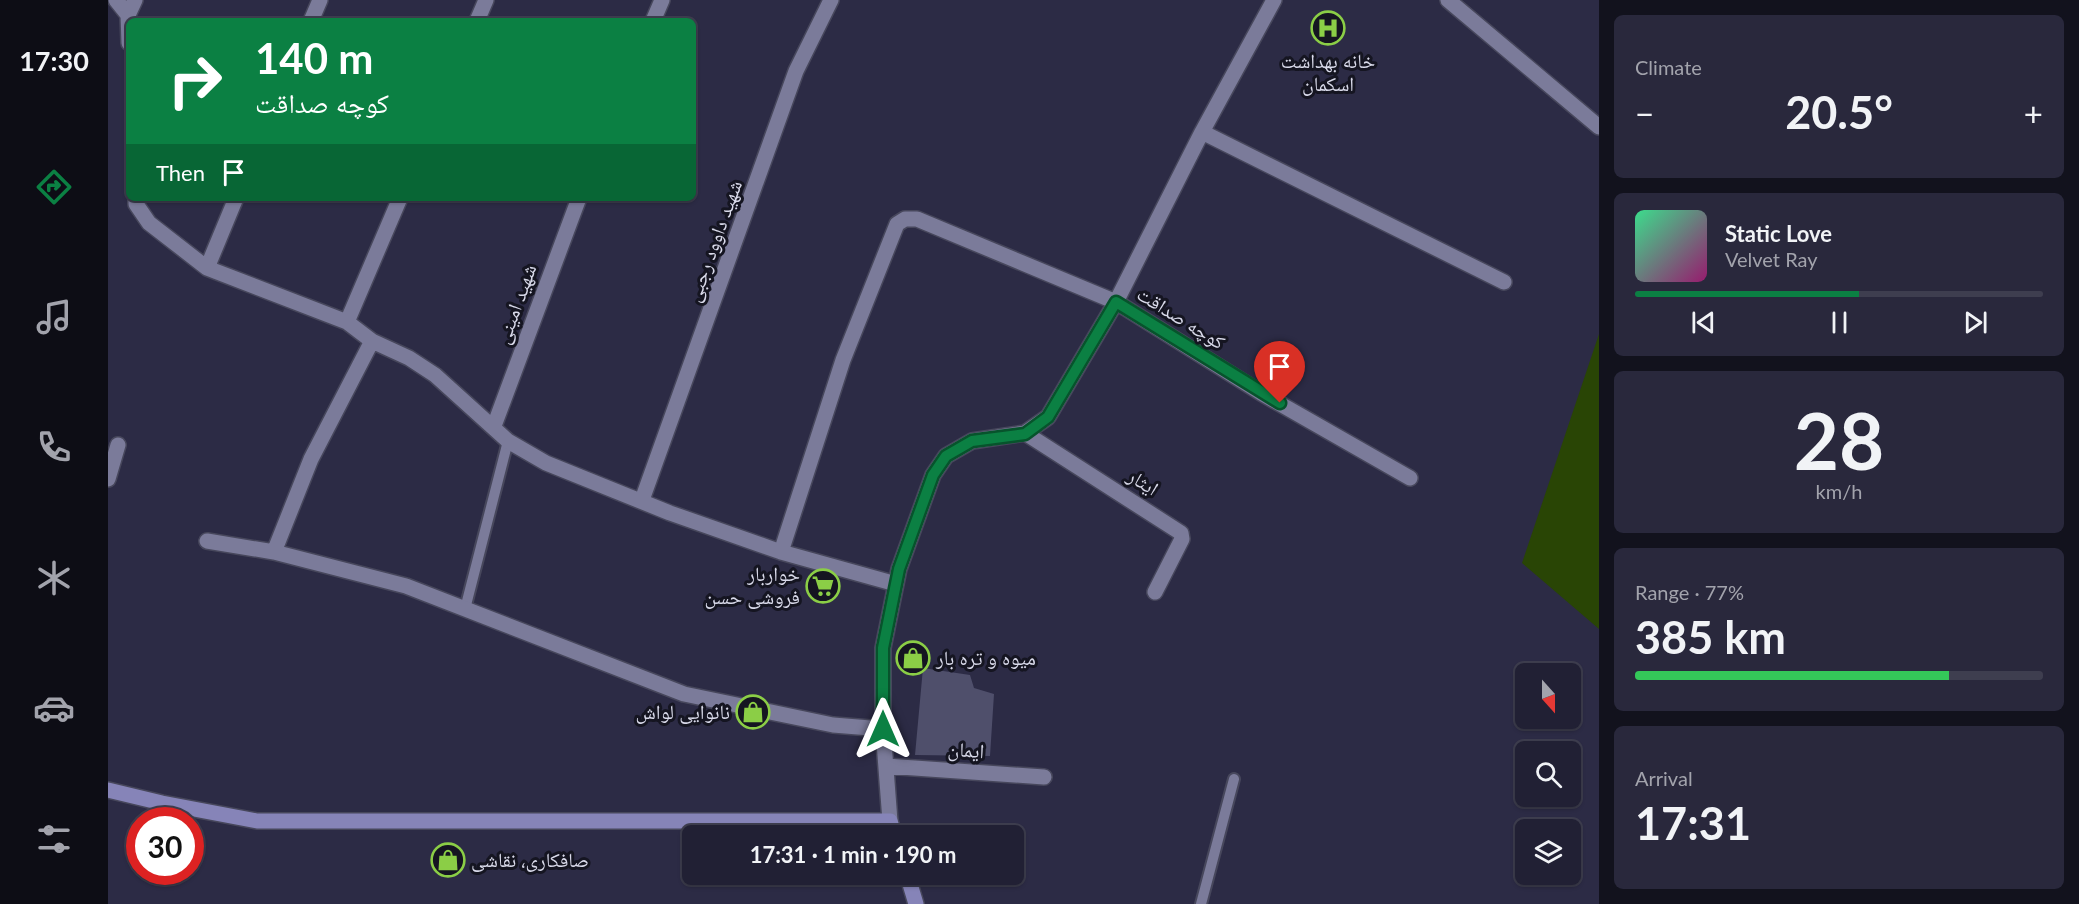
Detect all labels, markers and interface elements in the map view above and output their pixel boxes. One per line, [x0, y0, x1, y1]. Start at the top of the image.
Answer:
hospital icon: خانه بهداشت اسکمان [1310, 10, 1346, 46]
text: 140 m [255, 33, 373, 83]
icon: right [156, 42, 234, 120]
text: 17:30 [19, 44, 89, 77]
place label: خانه بهداشت اسکمان [1281, 48, 1375, 96]
text: Climate [1635, 55, 1702, 79]
text: 20.5° [1785, 85, 1893, 139]
text: کوچه صداقت [255, 86, 389, 119]
text: − [1635, 93, 1654, 133]
text: + [2024, 93, 2043, 133]
icon: arrive [217, 156, 250, 189]
text: Then [156, 159, 205, 186]
icon: directions [33, 166, 75, 208]
street label: شهید داوود رجبی [680, 177, 747, 305]
text: Static Love [1725, 220, 1832, 247]
text: Velvet Ray [1725, 247, 1818, 271]
street label: شهید امینی [490, 260, 542, 347]
street label: کوچه صداقت [1133, 281, 1230, 354]
icon: music [33, 296, 75, 338]
icon: previous [1687, 306, 1720, 339]
icon: pause [1823, 306, 1856, 339]
icon: next [1959, 306, 1992, 339]
pin [1254, 341, 1305, 403]
icon: arrive [1263, 350, 1296, 383]
text: 28 [1794, 393, 1884, 487]
icon: phone [33, 426, 75, 468]
street label: ایثار [1123, 462, 1163, 500]
text: km/h [1816, 479, 1862, 503]
icon: climate [33, 557, 75, 599]
place label: خواربار فروشی حسن [704, 561, 800, 609]
supermarket icon: خواربار فروشی حسن [805, 568, 841, 604]
text: Range · 77% [1635, 580, 1744, 604]
text: 385 km [1635, 610, 1786, 664]
shop icon: میوه و تره بار [895, 640, 931, 676]
place label: میوه و تره بار [935, 645, 1036, 670]
north arrow [1515, 663, 1581, 729]
map controls [1515, 663, 1581, 885]
icon: car [33, 687, 75, 729]
shop icon: نانوایی لواش [735, 694, 771, 730]
position arrow [851, 697, 915, 761]
place label: نانوایی لواش [635, 699, 730, 724]
street label: ایمان [947, 736, 985, 763]
button: search [1515, 741, 1581, 807]
text: Arrival [1635, 766, 1693, 790]
text: 17:31 [1635, 796, 1751, 850]
speed limit sign: 30 [126, 807, 204, 885]
icon: filters [33, 818, 75, 860]
button: layers [1515, 819, 1581, 885]
text: 17:31 · 1 min · 190 m [750, 841, 956, 868]
shop icon: صافکاری، نقاشی [430, 842, 466, 878]
place label: صافکاری، نقاشی [471, 847, 589, 872]

